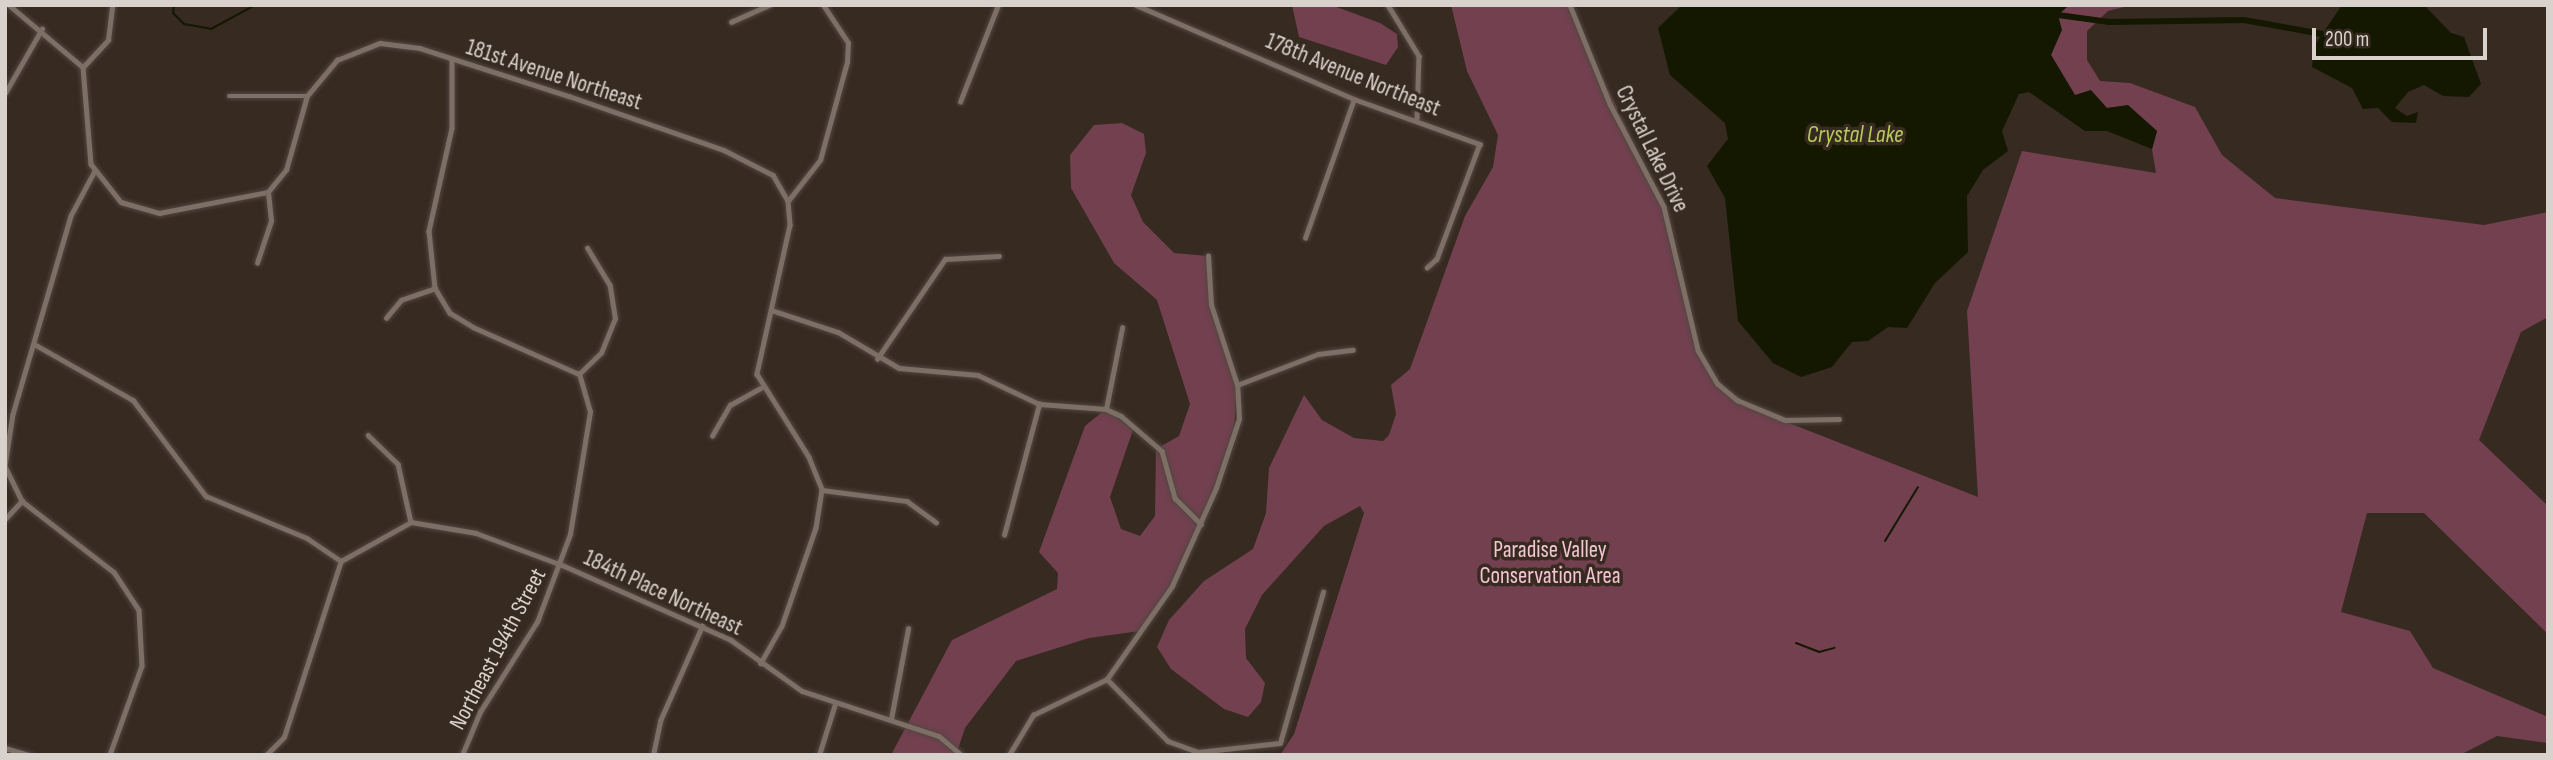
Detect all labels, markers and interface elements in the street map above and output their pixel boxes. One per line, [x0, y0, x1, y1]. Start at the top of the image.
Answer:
scale bar [2315, 14, 2490, 58]
street label: 178th Avenue Northeast [1262, 27, 1444, 123]
text: 200 m [2325, 27, 2369, 52]
street label: 181st Avenue Northeast [463, 34, 645, 116]
street label: Crystal Lake Drive [1609, 81, 1695, 217]
water label: Crystal Lake [1807, 121, 1903, 149]
park label: Paradise Valley Conservation Area [1480, 536, 1620, 590]
street label: 184th Place Northeast [579, 544, 747, 642]
street label: Northeast 194th Street [444, 564, 552, 734]

